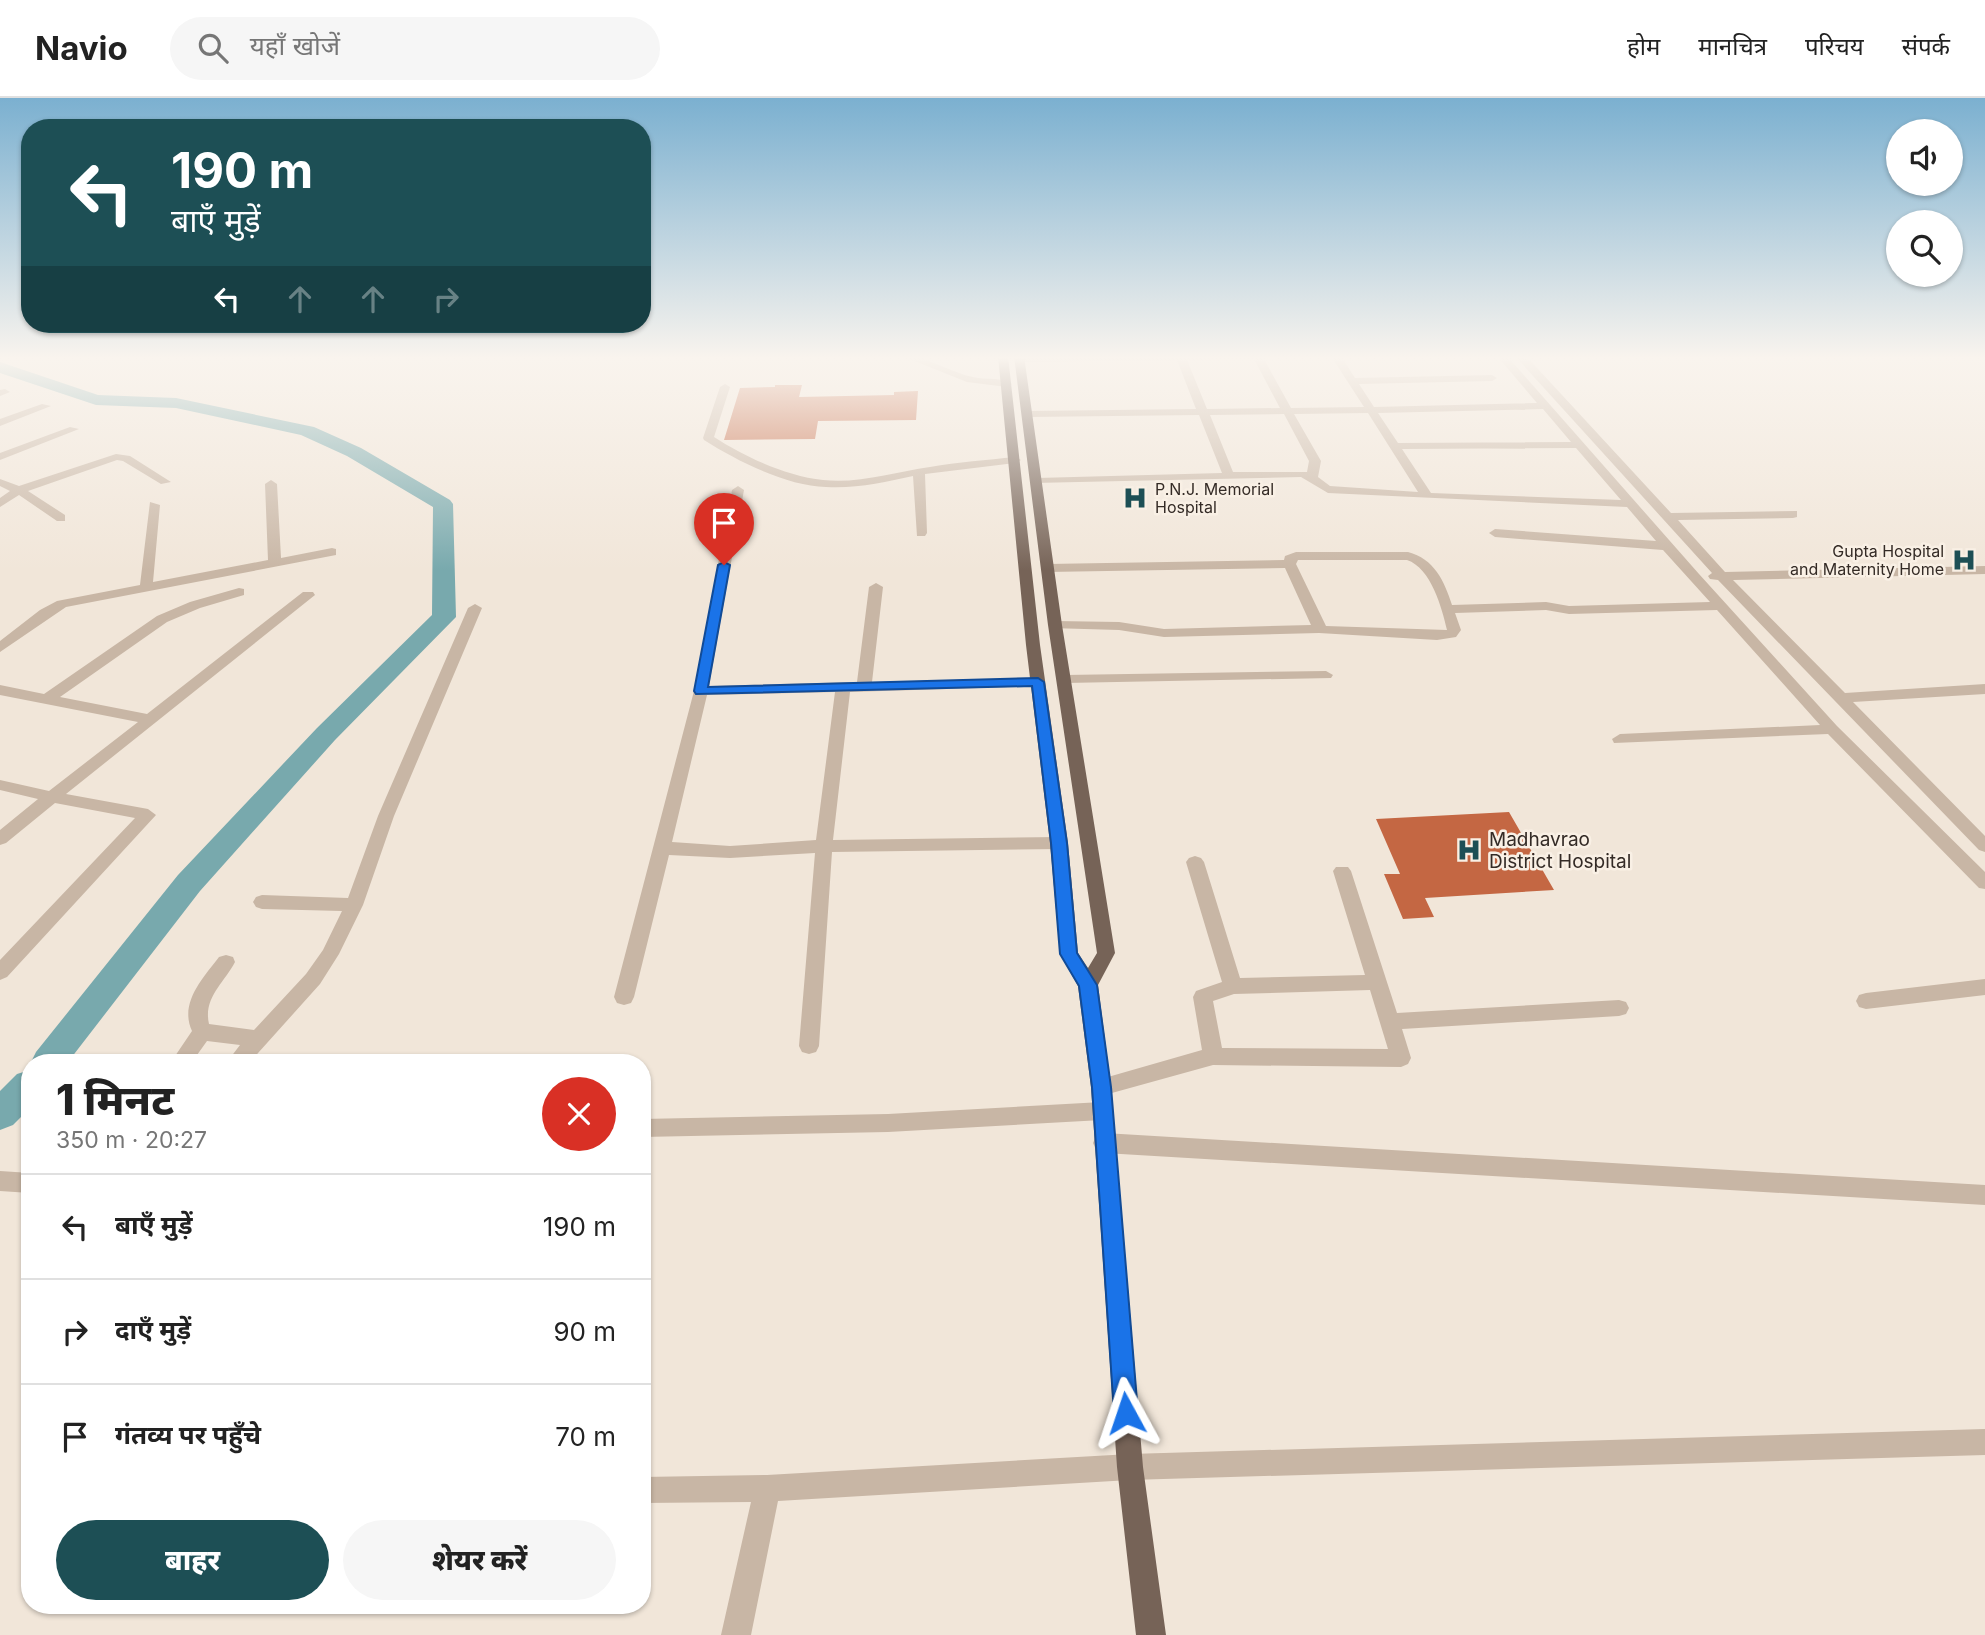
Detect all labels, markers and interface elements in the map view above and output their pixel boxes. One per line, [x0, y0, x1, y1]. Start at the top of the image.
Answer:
search box [170, 17, 660, 80]
text: Navio [35, 28, 128, 68]
icon: search [194, 29, 232, 67]
text: यहाँ खोजें [250, 30, 340, 61]
text: होम [1627, 32, 1660, 61]
text: मानचित्र [1698, 32, 1767, 61]
text: परिचय [1805, 32, 1864, 61]
text: संपर्क [1902, 32, 1950, 61]
map controls [1886, 119, 1963, 287]
button: sound [1886, 119, 1963, 196]
text: 190 m [171, 141, 313, 200]
icon: left [56, 147, 147, 238]
text: बाएँ मुड़ें [171, 201, 261, 240]
button: search [1886, 210, 1963, 287]
icon: left [208, 280, 246, 318]
icon: ahead [281, 280, 319, 318]
icon: ahead [354, 280, 392, 318]
icon: right [427, 280, 465, 318]
place label: P.N.J. Memorial Hospital [1155, 479, 1274, 517]
hospital icon: P.N.J. Memorial Hospital [1121, 484, 1149, 512]
pin [694, 493, 754, 565]
icon: arrive [705, 504, 743, 542]
place label: Gupta Hospital and Maternity Home [1790, 541, 1944, 579]
hospital icon: Gupta Hospital and Maternity Home [1950, 546, 1978, 574]
place label: Madhavrao District Hospital [1489, 828, 1631, 873]
hospital icon: Madhavrao District Hospital [1455, 836, 1483, 864]
text: 1 मिनट [56, 1074, 174, 1125]
button: close [542, 1077, 616, 1151]
text: 350 m · 20:27 [56, 1126, 207, 1154]
icon: left [56, 1208, 94, 1246]
text: बाएँ मुड़ें [115, 1209, 192, 1240]
text: 190 m [543, 1211, 616, 1242]
icon: right [56, 1313, 94, 1351]
text: दाएँ मुड़ें [115, 1314, 191, 1345]
text: 90 m [553, 1316, 616, 1347]
position arrow [1089, 1376, 1163, 1450]
icon: arrive [56, 1418, 94, 1456]
text: गंतव्य पर पहुँचे [115, 1419, 261, 1450]
text: 70 m [555, 1421, 616, 1452]
button: बाहर [56, 1520, 329, 1600]
button: शेयर करें [343, 1520, 616, 1600]

